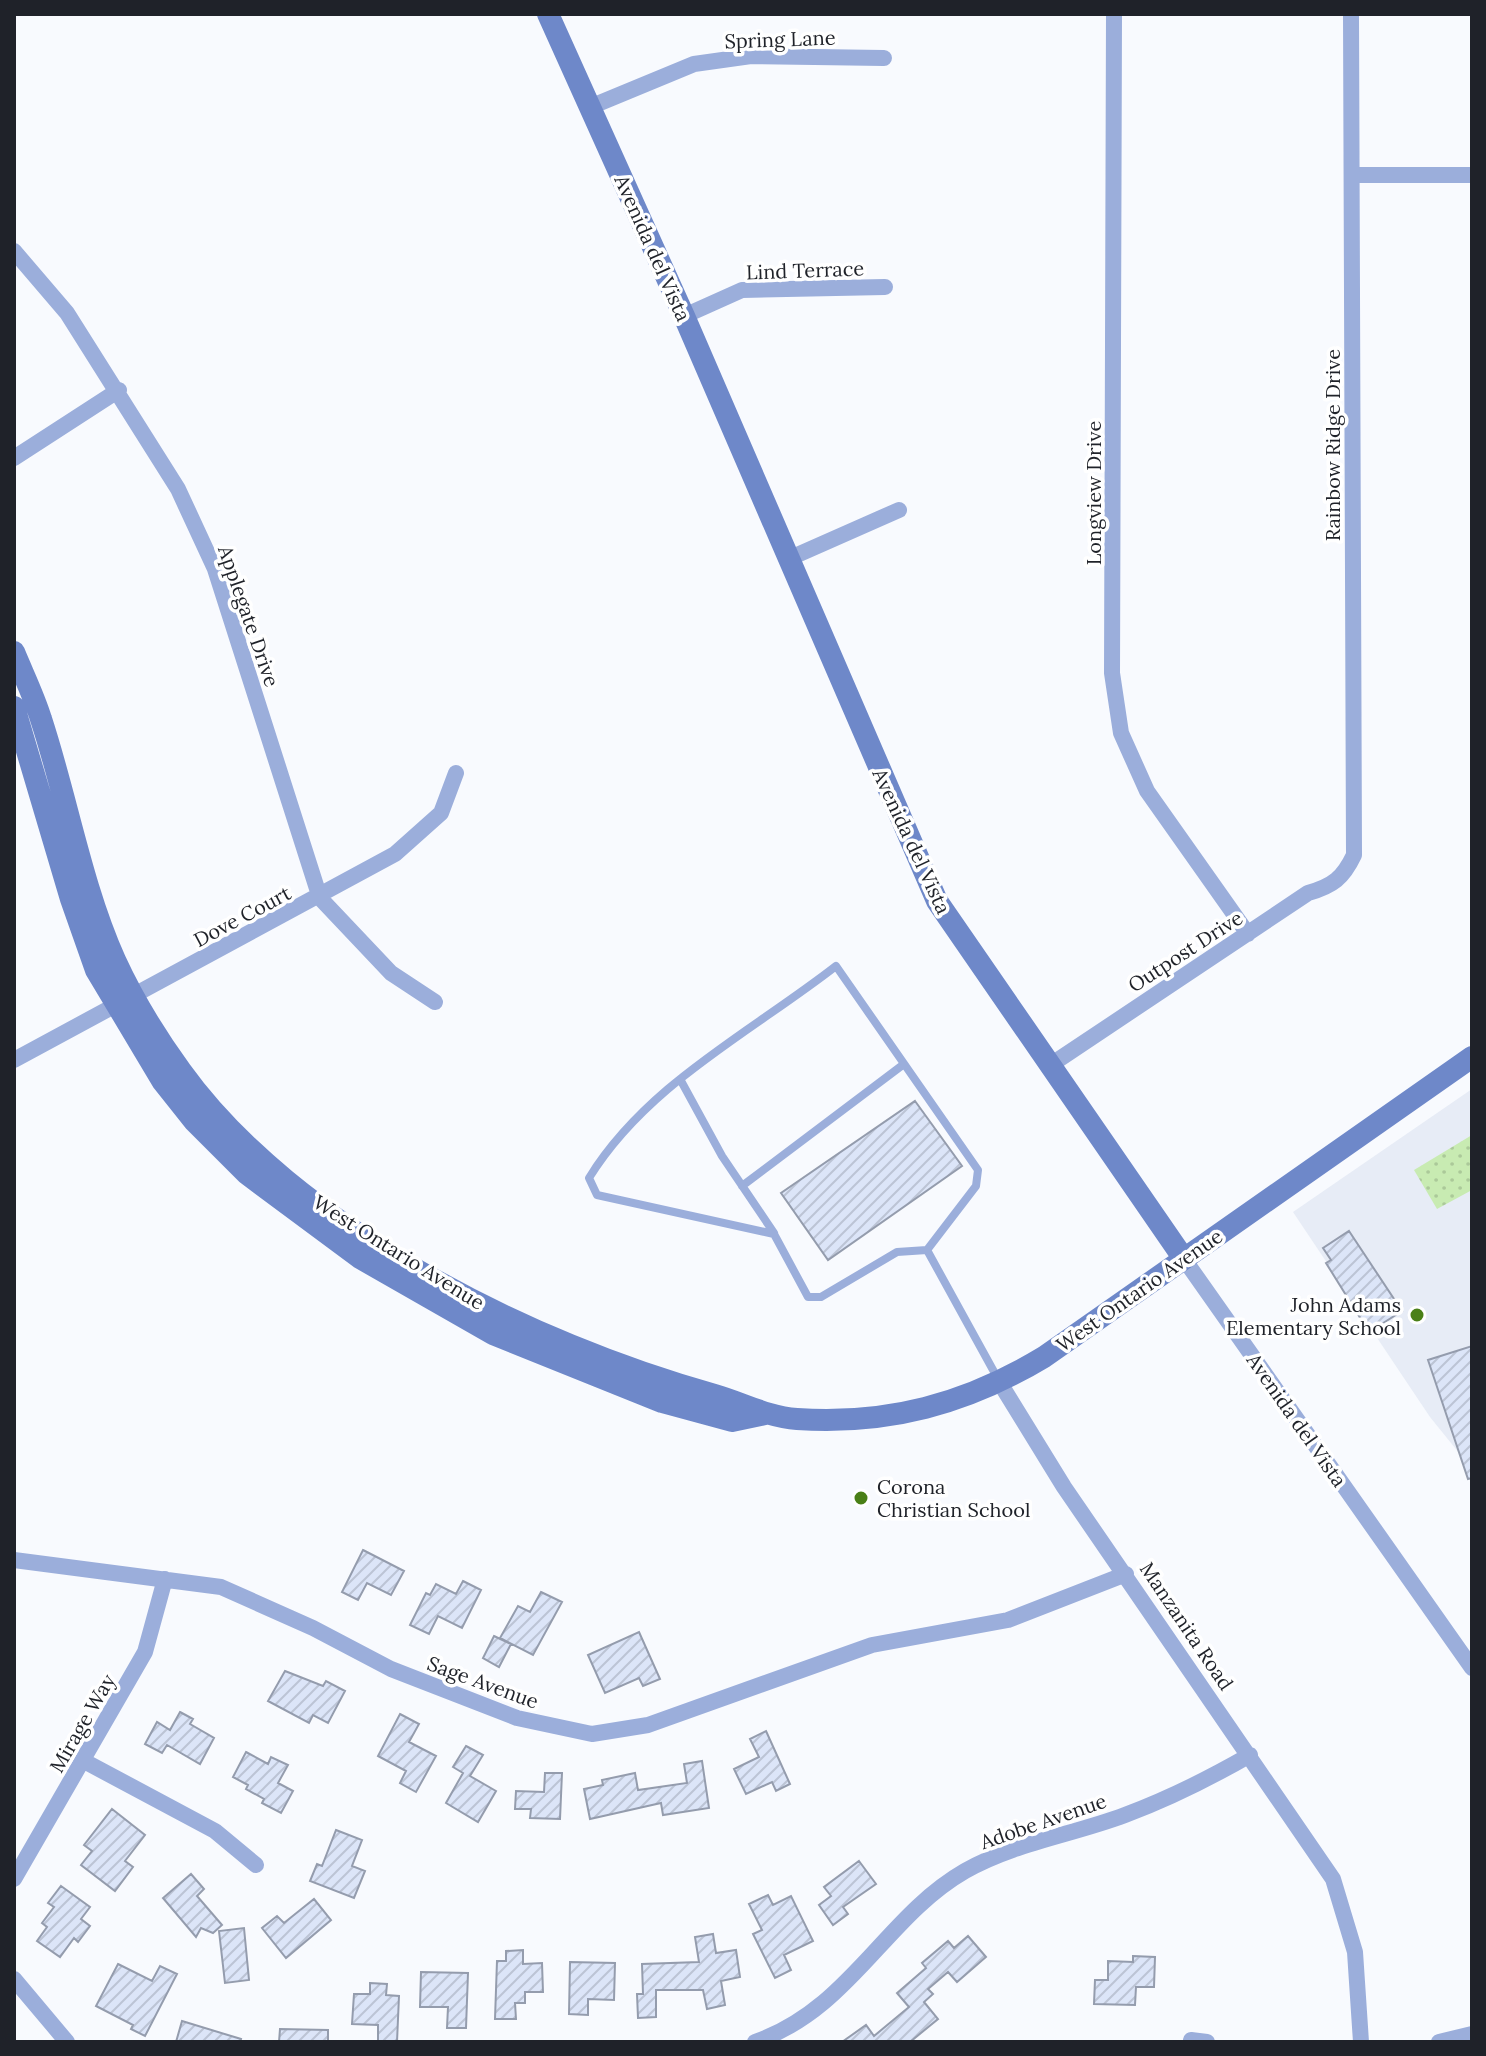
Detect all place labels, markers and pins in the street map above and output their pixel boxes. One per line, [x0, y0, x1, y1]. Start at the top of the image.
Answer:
place label: John Adams Elementary School [1226, 1292, 1401, 1340]
marker: John Adams Elementary School [1408, 1306, 1426, 1324]
place label: Corona Christian School [877, 1474, 1030, 1522]
marker: Corona Christian School [852, 1489, 870, 1507]

